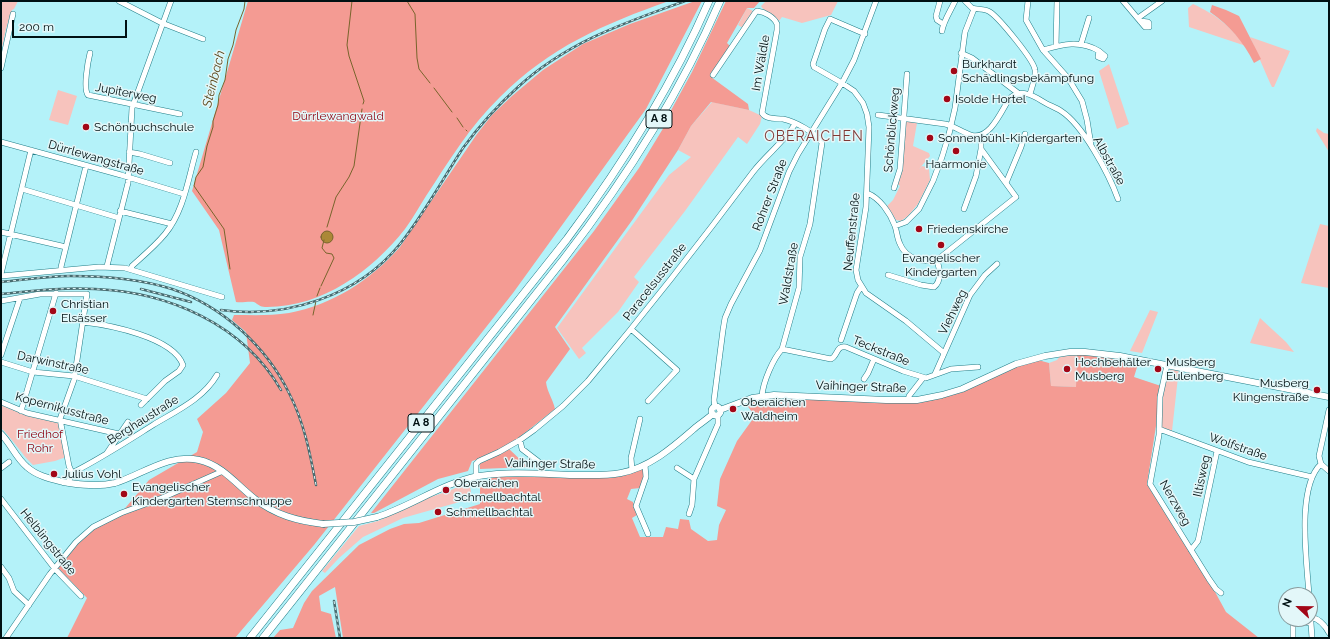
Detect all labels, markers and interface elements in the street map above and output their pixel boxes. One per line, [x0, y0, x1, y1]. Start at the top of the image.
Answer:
scale bar [14, 12, 129, 38]
text: 200 m [19, 20, 54, 34]
street label: Im Wäldle [749, 34, 773, 92]
water label: Steinbach [199, 49, 229, 109]
place label: Burkhardt Schädlingsbekämpfung [962, 57, 1094, 85]
marker: Burkhardt Schädlingsbekämpfung [949, 66, 959, 76]
street label: Jupiterweg [94, 80, 158, 106]
street label: Schönblickweg [881, 87, 903, 173]
place label: Isolde Hortel [955, 92, 1026, 106]
marker: Isolde Hortel [942, 94, 952, 104]
park label: Dürrlewangwald [292, 109, 384, 123]
road number: A 8 [646, 110, 672, 128]
place label: Schönbuchschule [94, 120, 194, 134]
marker: Schönbuchschule [81, 122, 91, 132]
district label: OBERAICHEN [764, 129, 864, 145]
place label: Sonnenbühl-Kindergarten [938, 131, 1082, 145]
marker: Sonnenbühl-Kindergarten [925, 133, 935, 143]
street label: Albstraße [1090, 134, 1128, 188]
street label: Dürrlewangstraße [46, 137, 146, 179]
marker: Haarmonie [951, 146, 961, 156]
street label: Rohrer Straße [750, 157, 790, 233]
place label: Haarmonie [926, 157, 986, 171]
street label: Neuffenstraße [841, 192, 863, 272]
place label: Friedenskirche [927, 222, 1008, 236]
marker: Friedenskirche [914, 224, 924, 234]
street label: Paracelsusstraße [620, 240, 690, 324]
marker: Evangelischer Kindergarten [936, 240, 946, 250]
street label: Waldstraße [776, 242, 802, 306]
place label: Evangelischer Kindergarten [902, 251, 980, 279]
street label: Viehweg [936, 287, 970, 337]
place label: Christian Elsässer [61, 297, 109, 325]
marker: Christian Elsässer [48, 306, 58, 316]
street label: Teckstraße [850, 333, 912, 369]
street label: Darwinstraße [16, 348, 90, 378]
place label: Hochbehälter Musberg [1075, 355, 1151, 383]
place label: Musberg Eulenberg [1166, 355, 1224, 383]
marker: Hochbehälter Musberg [1062, 364, 1072, 374]
marker: Musberg Eulenberg [1153, 364, 1163, 374]
place label: Musberg Klingenstraße [1233, 376, 1309, 404]
street label: Vaihinger Straße [815, 378, 907, 396]
marker: Musberg Klingenstraße [1312, 385, 1322, 395]
street label: Kopernikusstraße [14, 390, 110, 428]
street label: Berghaustraße [105, 392, 181, 448]
place label: Oberaichen Waldheim [741, 395, 805, 423]
marker: Oberaichen Waldheim [728, 404, 738, 414]
road number: A 8 [408, 414, 434, 432]
park label: Friedhof Rohr [17, 427, 63, 455]
street label: Wolfstraße [1207, 430, 1269, 464]
street label: Iltisweg [1191, 454, 1213, 498]
street label: Vaihinger Straße [505, 456, 595, 472]
place label: Julius Vohl [62, 467, 121, 481]
marker: Julius Vohl [49, 469, 59, 479]
place label: Oberaichen Schmellbachtal [454, 476, 541, 504]
street label: Nerzweg [1156, 478, 1194, 528]
place label: Evangelischer Kindergarten Sternschnuppe [132, 480, 292, 508]
marker: Oberaichen Schmellbachtal [441, 485, 451, 495]
marker: Evangelischer Kindergarten Sternschnuppe [119, 489, 129, 499]
place label: Schmellbachtal [446, 505, 533, 519]
street label: Helblingstraße [17, 506, 79, 578]
marker: Schmellbachtal [433, 507, 443, 517]
north arrow [1278, 587, 1318, 627]
text: N [1280, 596, 1295, 609]

